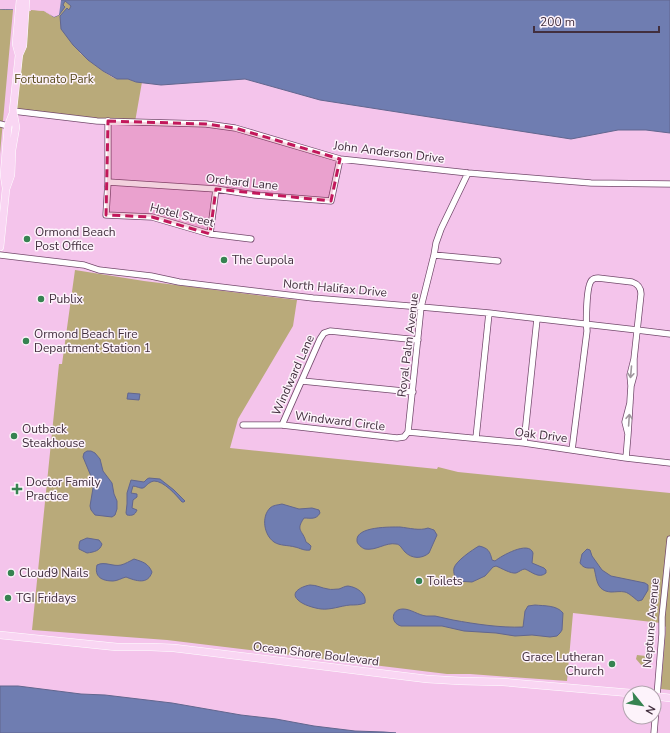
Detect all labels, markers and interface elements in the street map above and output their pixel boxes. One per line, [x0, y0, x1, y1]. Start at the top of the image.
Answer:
scale bar [534, 8, 659, 34]
text: 200 m [540, 14, 575, 30]
park label: Fortunato Park [14, 71, 95, 87]
street label: John Anderson Drive [332, 137, 445, 167]
street label: Orchard Lane [205, 170, 279, 194]
street label: Hotel Street [148, 199, 217, 231]
place label: Ormond Beach Post Office [35, 224, 116, 254]
marker: Ormond Beach Post Office [22, 234, 32, 244]
place label: The Cupola [232, 252, 294, 268]
marker: The Cupola [219, 255, 229, 265]
street label: North Halifax Drive [282, 275, 388, 301]
place label: Publix [49, 291, 84, 307]
street label: Royal Palm Avenue [394, 292, 422, 398]
marker: Publix [36, 294, 46, 304]
place label: Ormond Beach Fire Department Station 1 [34, 326, 151, 356]
street label: Windward Lane [268, 332, 318, 418]
marker: Ormond Beach Fire Department Station 1 [21, 336, 31, 346]
one-way arrow [627, 365, 635, 378]
street label: Windward Circle [294, 408, 386, 434]
one-way arrow [625, 414, 633, 427]
place label: Outback Steakhouse [22, 421, 85, 451]
street label: Oak Drive [514, 424, 568, 446]
marker: Outback Steakhouse [9, 431, 19, 441]
place label: Doctor Family Practice [26, 474, 101, 504]
marker: Doctor Family Practice [11, 483, 23, 495]
place label: Cloud9 Nails [19, 565, 89, 581]
marker: Cloud9 Nails [6, 568, 16, 578]
place label: Toilets [427, 573, 463, 589]
marker: Toilets [414, 576, 424, 586]
street label: Neptune Avenue [639, 577, 663, 669]
place label: TGI Fridays [16, 590, 76, 606]
marker: TGI Fridays [3, 593, 13, 603]
street label: Ocean Shore Boulevard [252, 638, 380, 670]
place label: Grace Lutheran Church [522, 649, 604, 679]
marker: Grace Lutheran Church [607, 659, 617, 669]
north arrow [622, 685, 662, 725]
text: N [642, 702, 659, 717]

